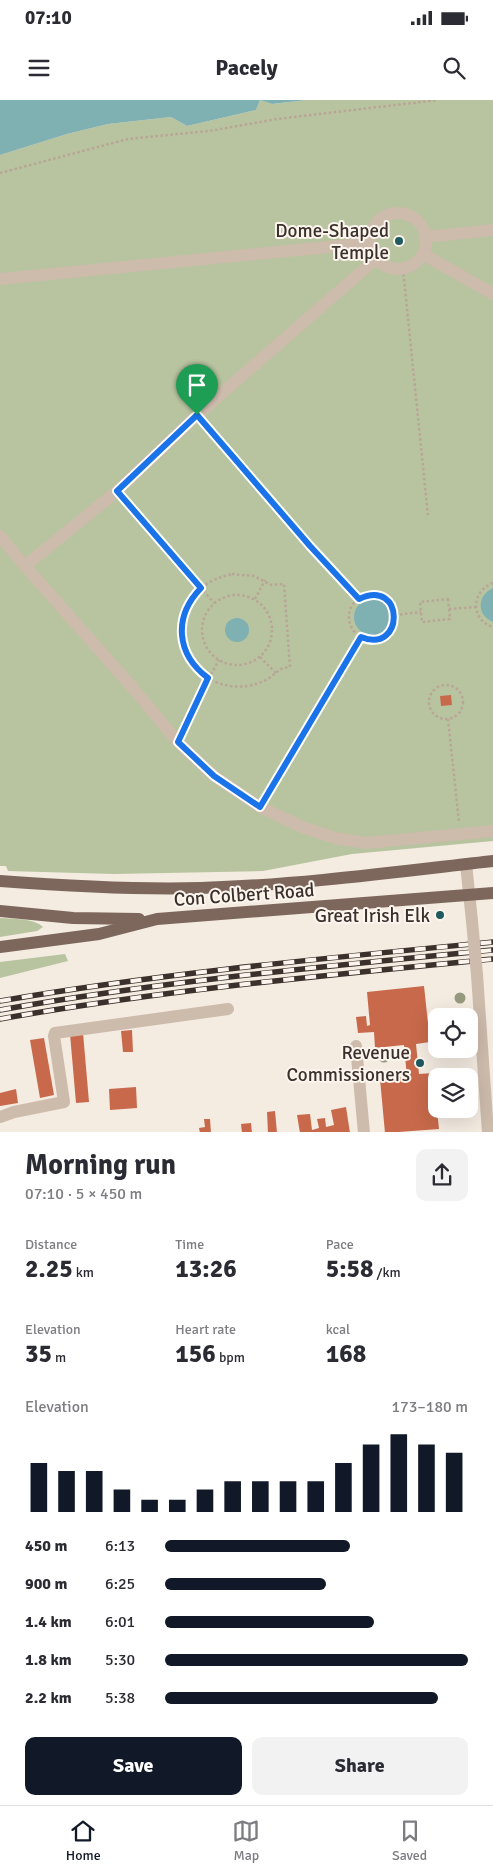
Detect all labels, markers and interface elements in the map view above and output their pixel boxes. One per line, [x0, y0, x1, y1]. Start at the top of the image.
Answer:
text: 07:10 [25, 6, 72, 30]
icon: menu [25, 54, 53, 82]
text: Pacely [215, 54, 278, 81]
icon: search [440, 54, 468, 82]
place label: Dome-Shaped Temple [275, 219, 389, 265]
marker: Dome-Shaped Temple [393, 235, 405, 247]
pin [176, 364, 218, 415]
icon: arrive [183, 371, 211, 399]
street label: Con Colbert Road [173, 878, 315, 912]
place label: Great Irish Elk [315, 904, 430, 928]
marker: Great Irish Elk [434, 909, 446, 921]
map controls [428, 1008, 478, 1118]
button: locate [428, 1008, 478, 1058]
place label: Revenue Commissioners [286, 1041, 410, 1087]
marker: Revenue Commissioners [414, 1057, 426, 1069]
button: layers [428, 1068, 478, 1118]
text: Morning run [25, 1148, 176, 1182]
button: share [416, 1149, 468, 1201]
text: 07:10 · 5 × 450 m [25, 1184, 142, 1204]
text: Distance [25, 1236, 77, 1253]
text: Time [175, 1236, 204, 1253]
text: Pace [326, 1236, 354, 1253]
text: 2.25 [25, 1253, 73, 1284]
text: 13:26 [175, 1253, 237, 1284]
text: 5:58 [326, 1253, 374, 1284]
text: km [73, 1264, 94, 1281]
text: /km [374, 1264, 401, 1281]
text: Elevation [25, 1321, 81, 1338]
text: Heart rate [175, 1321, 236, 1338]
text: kcal [326, 1321, 350, 1338]
text: 35 [25, 1338, 52, 1369]
text: 156 [175, 1338, 216, 1369]
text: 168 [326, 1338, 366, 1369]
text: m [52, 1349, 66, 1366]
text: bpm [216, 1349, 245, 1366]
text: Elevation [25, 1397, 89, 1417]
text: 173–180 m [391, 1397, 468, 1417]
text: 450 m [25, 1536, 67, 1556]
text: 6:13 [105, 1536, 135, 1556]
text: 900 m [25, 1574, 67, 1594]
text: 6:25 [105, 1574, 135, 1594]
text: 1.4 km [25, 1612, 72, 1632]
text: 6:01 [105, 1612, 135, 1632]
text: 1.8 km [25, 1650, 72, 1670]
text: 5:30 [105, 1650, 135, 1670]
text: 2.2 km [25, 1688, 72, 1708]
text: 5:38 [105, 1688, 135, 1708]
button: Save [25, 1737, 242, 1795]
button: Share [252, 1737, 468, 1795]
tab: Home [66, 1817, 101, 1864]
tab: Map [232, 1817, 260, 1864]
tab: Saved [392, 1817, 427, 1864]

